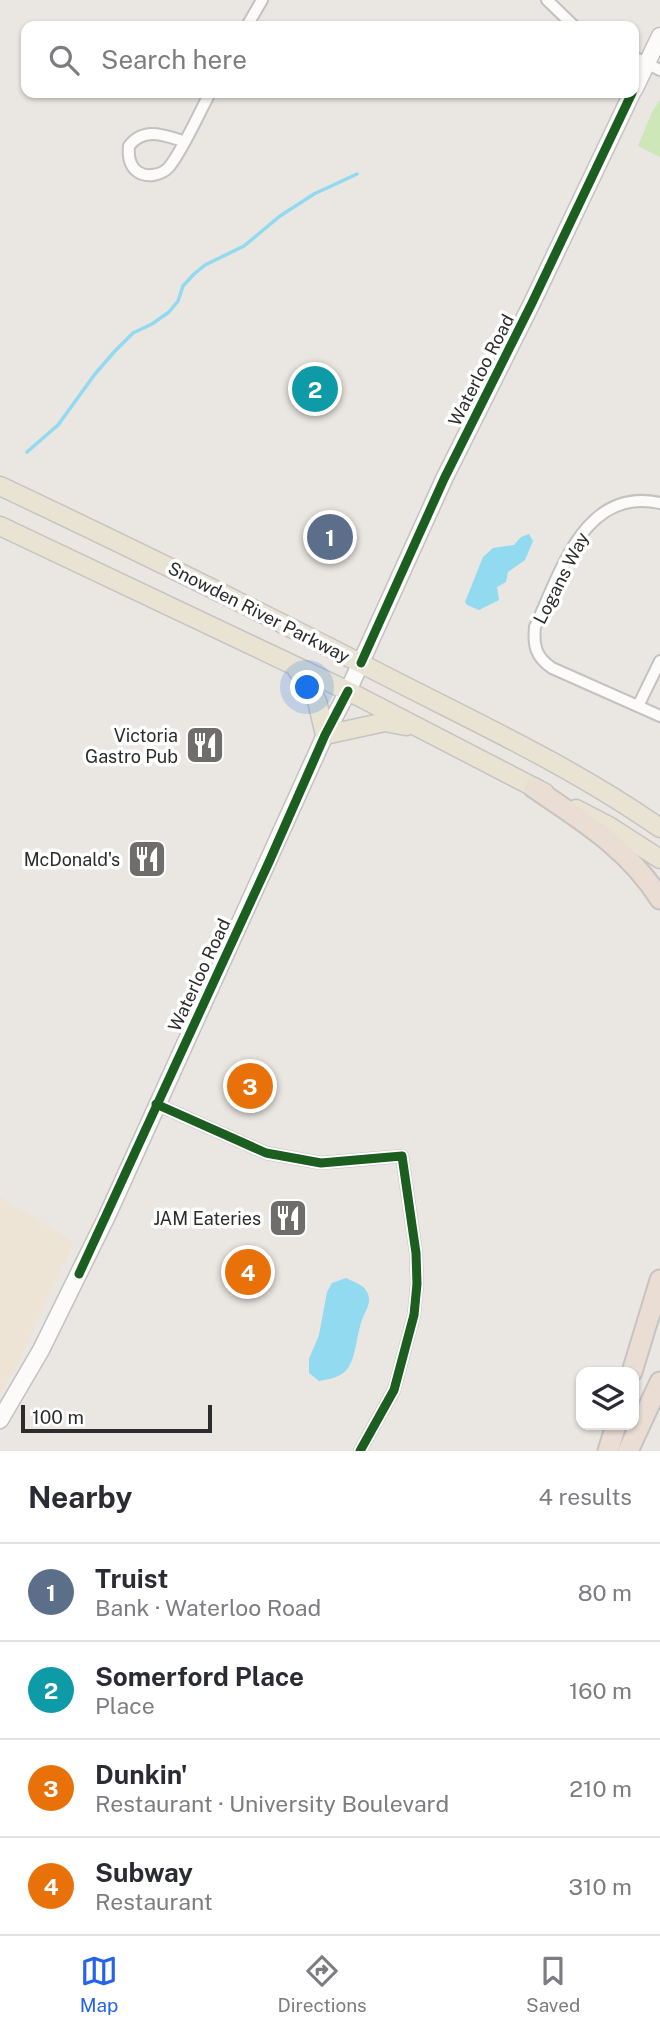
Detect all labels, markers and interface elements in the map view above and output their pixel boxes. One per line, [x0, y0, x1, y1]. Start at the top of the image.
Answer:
search box [21, 21, 639, 98]
icon: search [45, 41, 83, 79]
text: Search here [101, 44, 247, 75]
street label: Waterloo Road [444, 311, 518, 429]
pin: 2 [292, 363, 338, 415]
pin: 1 [307, 511, 353, 563]
street label: Logans Way [529, 528, 593, 627]
street label: Snowden River Parkway [165, 557, 354, 667]
your location [290, 670, 324, 704]
restaurant icon: Victoria Gastro Pub [184, 724, 226, 766]
place label: Victoria Gastro Pub [85, 725, 178, 767]
restaurant icon: McDonald's [126, 838, 168, 880]
place label: McDonald's [24, 849, 120, 870]
street label: Waterloo Road [164, 915, 234, 1035]
pin: 3 [227, 1060, 273, 1112]
restaurant icon: JAM Eateries [267, 1197, 309, 1239]
place label: JAM Eateries [153, 1208, 261, 1229]
pin: 4 [225, 1246, 271, 1298]
map controls [576, 1367, 639, 1430]
button: layers [576, 1367, 639, 1430]
scale bar [21, 1402, 212, 1434]
text: 100 m [32, 1406, 84, 1428]
text: Nearby [28, 1479, 132, 1515]
text: 4 results [538, 1483, 632, 1510]
text: Truist [95, 1563, 168, 1594]
text: 1 [46, 1579, 56, 1606]
text: 80 m [578, 1579, 632, 1606]
text: Bank · Waterloo Road [95, 1594, 321, 1621]
text: Somerford Place [95, 1661, 304, 1692]
text: 2 [44, 1677, 58, 1704]
text: 160 m [569, 1677, 632, 1704]
text: Place [95, 1692, 155, 1719]
text: Dunkin' [95, 1759, 188, 1790]
text: 3 [43, 1775, 59, 1802]
text: 210 m [569, 1775, 632, 1802]
text: Restaurant · University Boulevard [95, 1790, 449, 1817]
text: Subway [95, 1857, 193, 1888]
text: 4 [43, 1873, 59, 1900]
text: 310 m [569, 1873, 632, 1900]
text: Restaurant [95, 1888, 213, 1915]
tab: Map [80, 1952, 118, 2016]
tab: Directions [277, 1952, 367, 2016]
tab: Saved [526, 1952, 580, 2016]

